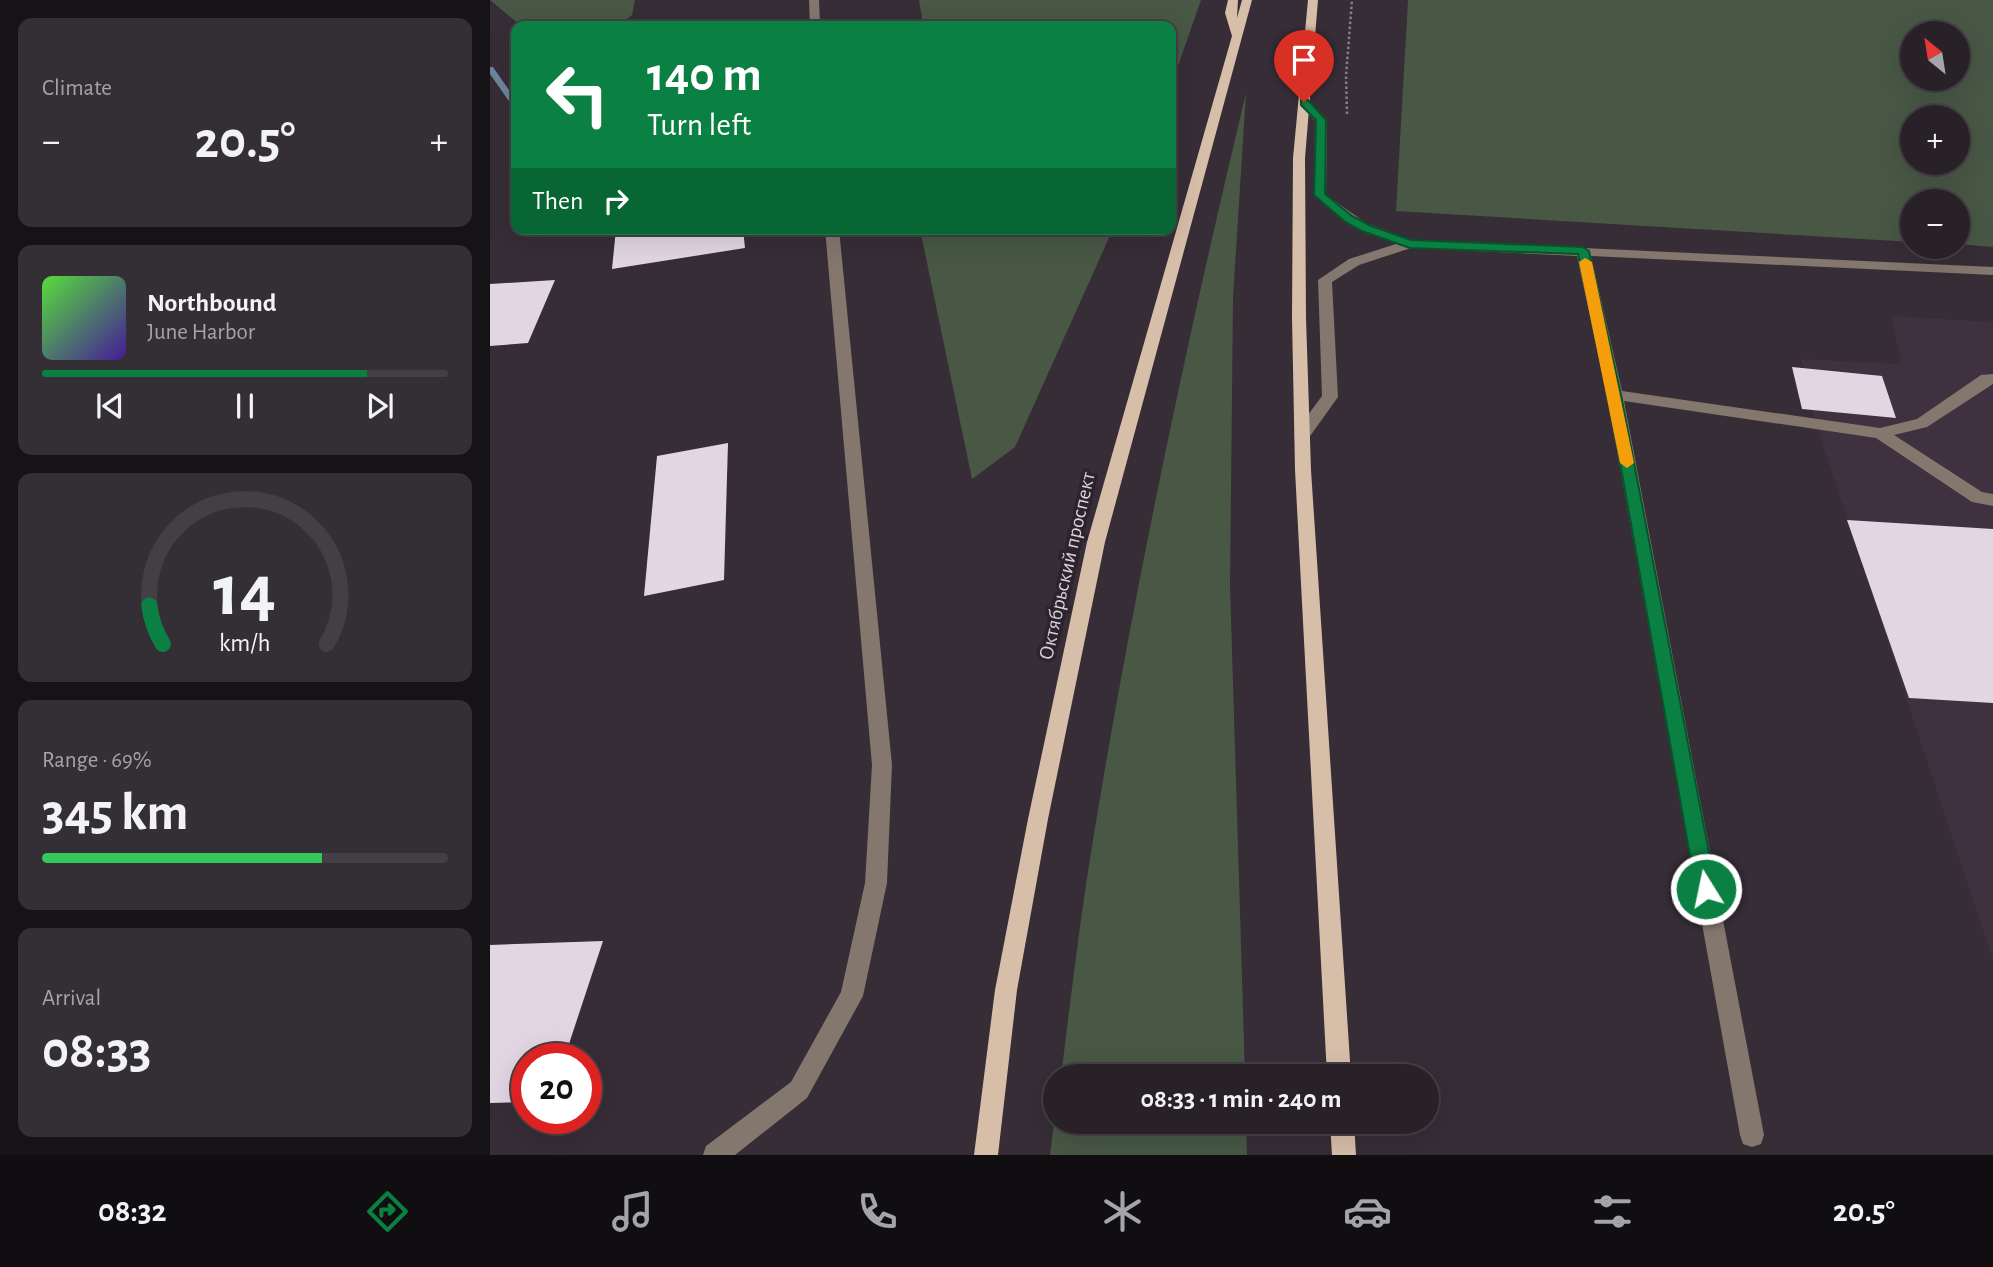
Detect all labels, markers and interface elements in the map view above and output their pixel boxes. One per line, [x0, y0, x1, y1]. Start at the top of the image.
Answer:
north arrow [1900, 21, 1970, 91]
map controls [1900, 21, 1970, 259]
pin [1274, 30, 1334, 102]
icon: arrive [1285, 41, 1323, 79]
icon: left [532, 49, 623, 140]
text: 140 m [647, 51, 762, 100]
text: Climate [42, 77, 112, 100]
button: + [1900, 105, 1970, 175]
text: Turn left [647, 109, 751, 141]
text: 20.5° [194, 115, 296, 167]
text: − [42, 123, 60, 161]
text: + [430, 123, 448, 161]
icon: right [597, 182, 635, 220]
text: Then [532, 188, 583, 214]
button: − [1900, 189, 1970, 259]
text: Northbound [147, 290, 276, 316]
text: June Harbor [147, 321, 255, 344]
icon: previous [91, 387, 129, 425]
icon: pause [226, 387, 264, 425]
icon: next [361, 387, 399, 425]
street label: Октябрьский проспект [1035, 470, 1099, 662]
text: 14 [214, 556, 276, 629]
text: km/h [219, 630, 271, 655]
text: Range · 69% [42, 749, 152, 772]
text: 345 km [42, 787, 189, 839]
position arrow [1669, 852, 1743, 926]
text: Arrival [42, 987, 101, 1010]
text: 08:33 [42, 1025, 151, 1077]
speed limit sign: 20 [511, 1043, 602, 1134]
text: 08:33 · 1 min · 240 m [1141, 1086, 1341, 1112]
icon: directions [363, 1187, 412, 1236]
icon: music [608, 1187, 657, 1236]
icon: phone [853, 1187, 902, 1236]
icon: climate [1098, 1187, 1147, 1236]
icon: car [1343, 1187, 1392, 1236]
icon: filters [1588, 1187, 1637, 1236]
text: 08:32 [98, 1195, 167, 1227]
text: 20.5° [1833, 1195, 1895, 1227]

